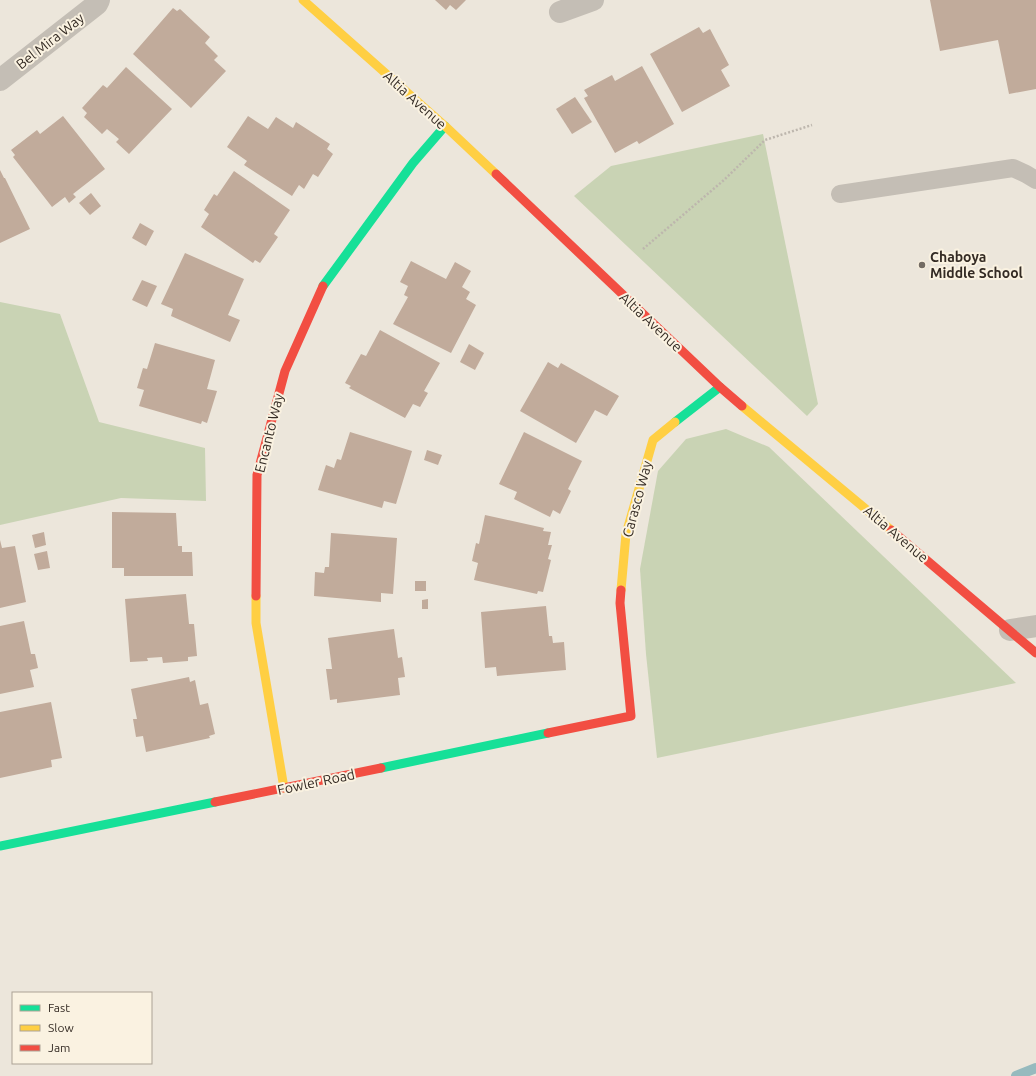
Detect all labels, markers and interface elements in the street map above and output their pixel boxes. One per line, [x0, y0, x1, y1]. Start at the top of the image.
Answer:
street label: Bel Mira Way [13, 9, 87, 72]
street label: Altia Avenue [380, 68, 450, 132]
place label: Chaboya Middle School [930, 249, 1023, 281]
marker: Chaboya Middle School [917, 260, 927, 270]
street label: Altia Avenue [617, 289, 685, 355]
street label: Encanto Way [251, 392, 287, 474]
street label: Carasco Way [619, 459, 655, 539]
street label: Altia Avenue [861, 502, 931, 566]
street label: Fowler Road [276, 766, 356, 798]
legend [12, 992, 152, 1064]
text: Fast [48, 1001, 70, 1014]
text: Slow [48, 1021, 74, 1034]
text: Jam [48, 1041, 70, 1054]

